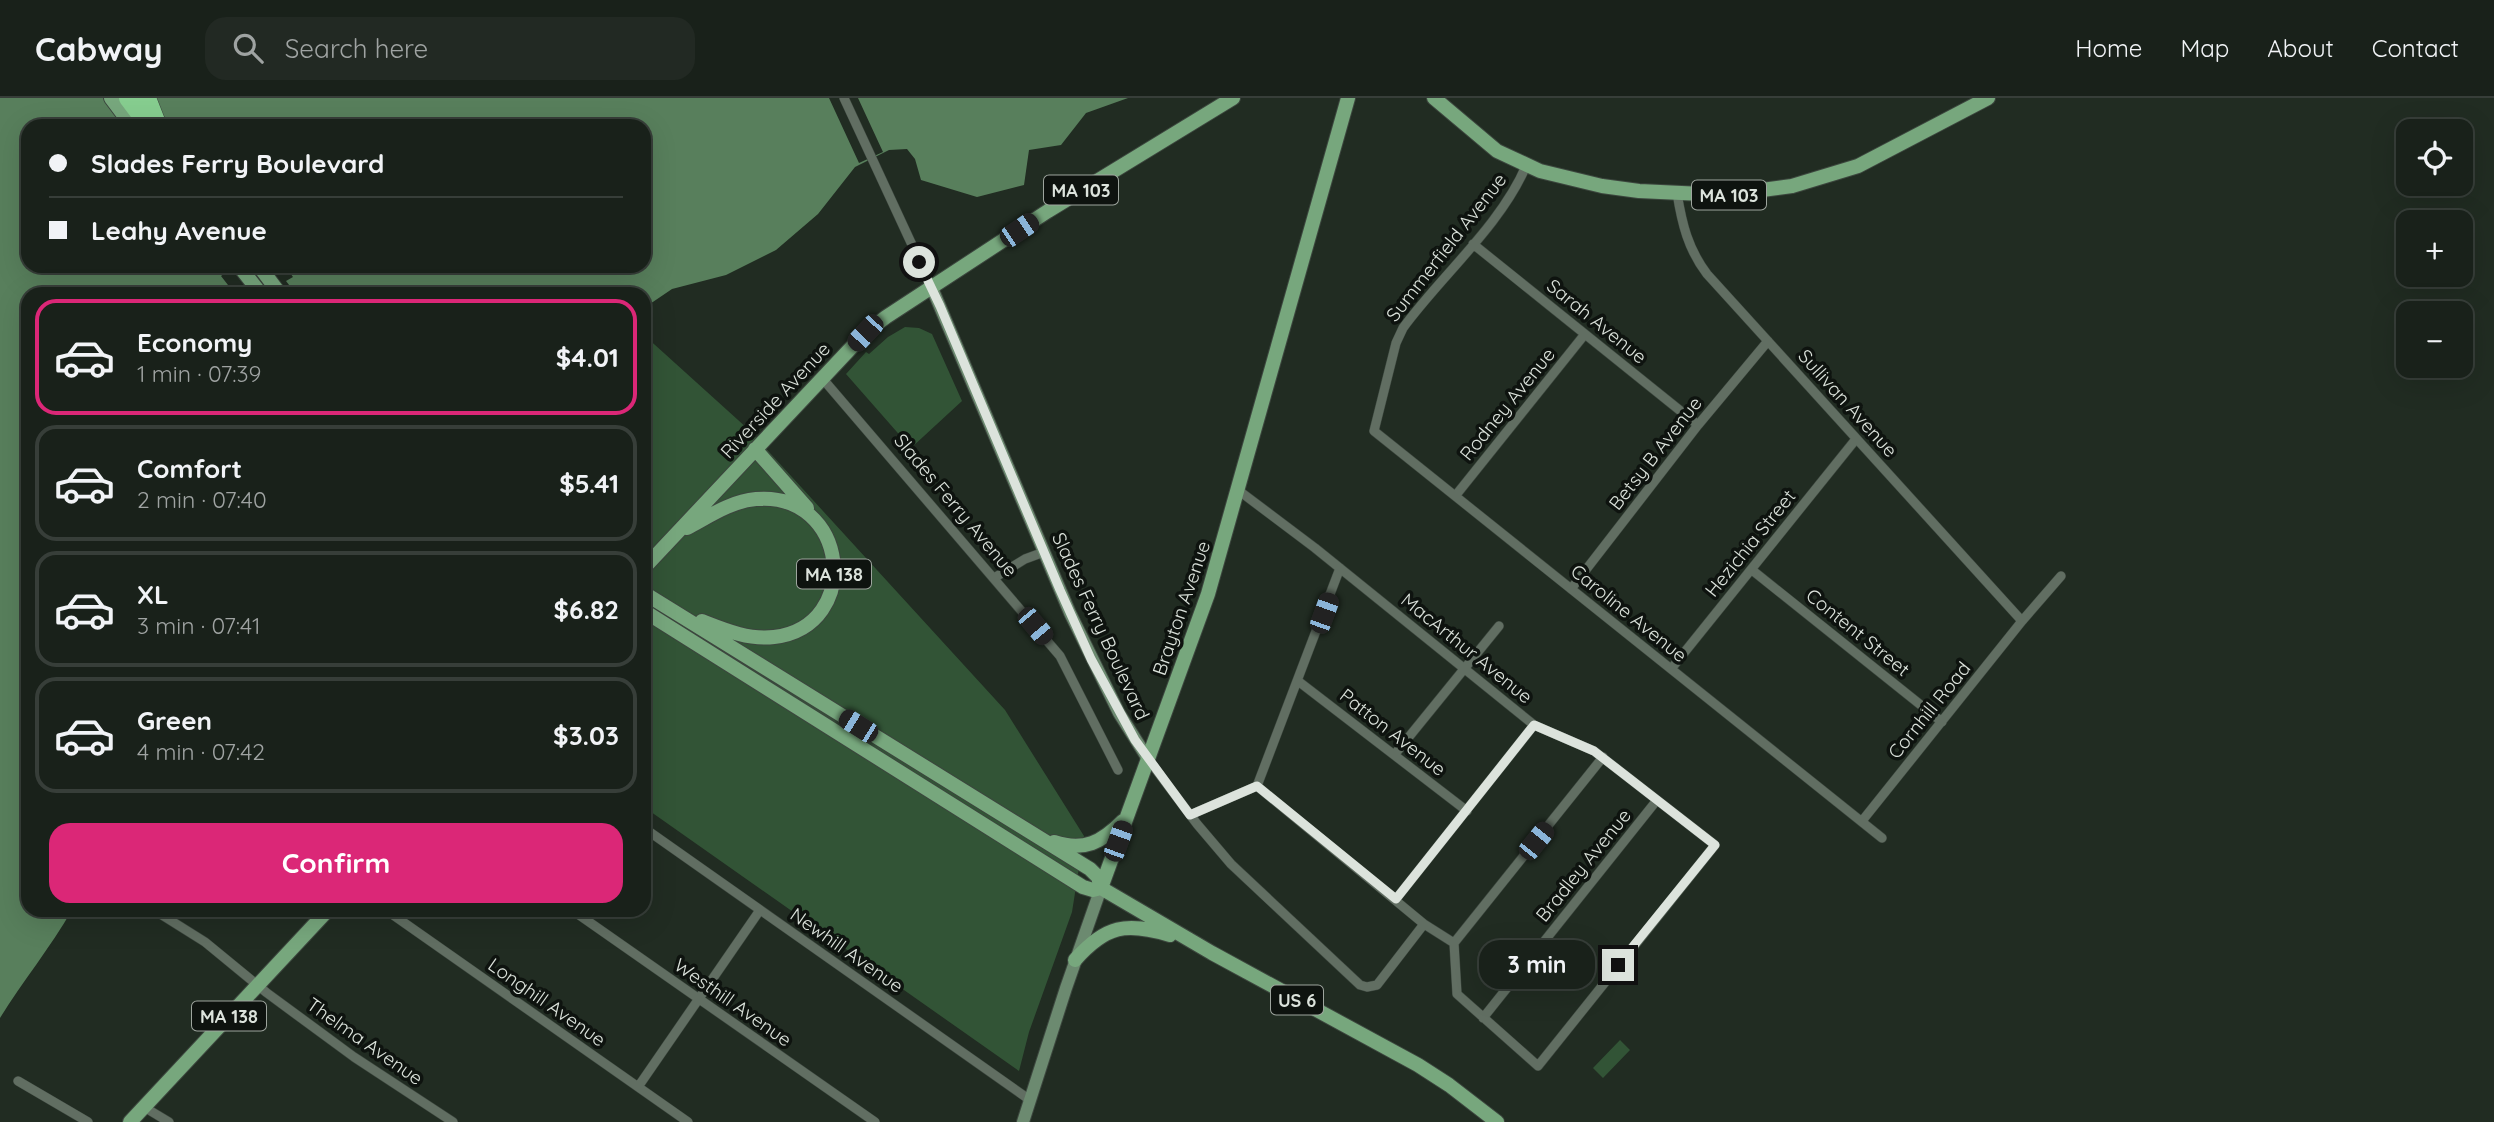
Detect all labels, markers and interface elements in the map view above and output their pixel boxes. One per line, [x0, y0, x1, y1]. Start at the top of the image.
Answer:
search box [205, 17, 695, 80]
text: Cabway [35, 28, 163, 69]
icon: search [229, 29, 267, 67]
text: Search here [285, 32, 428, 65]
text: Home [2075, 33, 2142, 63]
text: Map [2180, 33, 2229, 63]
text: About [2267, 33, 2334, 63]
text: Contact [2372, 33, 2459, 63]
map controls [2396, 119, 2473, 378]
button: locate [2396, 119, 2473, 196]
text: Slades Ferry Boulevard [91, 147, 384, 180]
street label: Summerfield Avenue [1381, 168, 1511, 326]
road number: MA 103 [1044, 176, 1118, 204]
road number: MA 103 [1692, 180, 1766, 210]
car [996, 210, 1043, 250]
button: + [2396, 210, 2473, 287]
text: Leahy Avenue [91, 214, 267, 247]
route start [903, 246, 935, 278]
street label: Sarah Avenue [1542, 273, 1652, 369]
button: − [2396, 301, 2473, 378]
car [843, 310, 888, 356]
icon: car [53, 326, 116, 389]
text: Economy [137, 326, 252, 359]
street label: Riverside Avenue [715, 337, 835, 463]
text: $4.01 [556, 341, 619, 374]
street label: Rodney Avenue [1454, 343, 1560, 465]
street label: Sullivan Avenue [1793, 344, 1903, 462]
text: 1 min · 07:39 [137, 359, 261, 388]
street label: Betsy B Avenue [1603, 391, 1707, 515]
street label: Slades Ferry Avenue [889, 428, 1023, 582]
icon: car [53, 452, 116, 515]
text: Comfort [137, 452, 242, 485]
text: $5.41 [559, 467, 619, 500]
text: 2 min · 07:40 [137, 485, 267, 514]
street label: Hezichia Street [1699, 485, 1801, 601]
street label: Slades Ferry Boulevard [1047, 528, 1155, 724]
street label: Brayton Avenue [1147, 538, 1215, 678]
street label: Caroline Avenue [1566, 559, 1692, 667]
road number: MA 138 [797, 560, 871, 588]
icon: car [53, 578, 116, 641]
text: XL [137, 578, 169, 611]
street label: Content Street [1801, 583, 1915, 681]
street label: MacArthur Avenue [1396, 588, 1538, 708]
car [1307, 590, 1342, 636]
text: $6.82 [554, 593, 619, 626]
car [1014, 603, 1057, 649]
text: 3 min · 07:41 [137, 611, 261, 640]
street label: Cornhill Road [1883, 657, 1975, 763]
street label: Patton Avenue [1335, 683, 1451, 781]
icon: car [53, 704, 116, 767]
text: Green [137, 704, 212, 737]
car [835, 706, 882, 746]
text: $3.03 [553, 719, 619, 752]
text: 4 min · 07:42 [137, 737, 265, 766]
street label: Bradley Avenue [1530, 804, 1636, 926]
car [1101, 818, 1136, 864]
car [1515, 818, 1558, 864]
button: Confirm [49, 823, 623, 903]
street label: Newhill Avenue [786, 902, 908, 998]
callout: 3 min [1478, 940, 1594, 990]
route end [1602, 949, 1634, 981]
text: 3 min [1507, 950, 1567, 979]
street label: Longhill Avenue [484, 953, 610, 1051]
street label: Westhill Avenue [670, 953, 796, 1051]
road number: US 6 [1271, 986, 1323, 1015]
street label: Thelma Avenue [302, 992, 428, 1090]
road number: MA 138 [192, 1001, 266, 1030]

